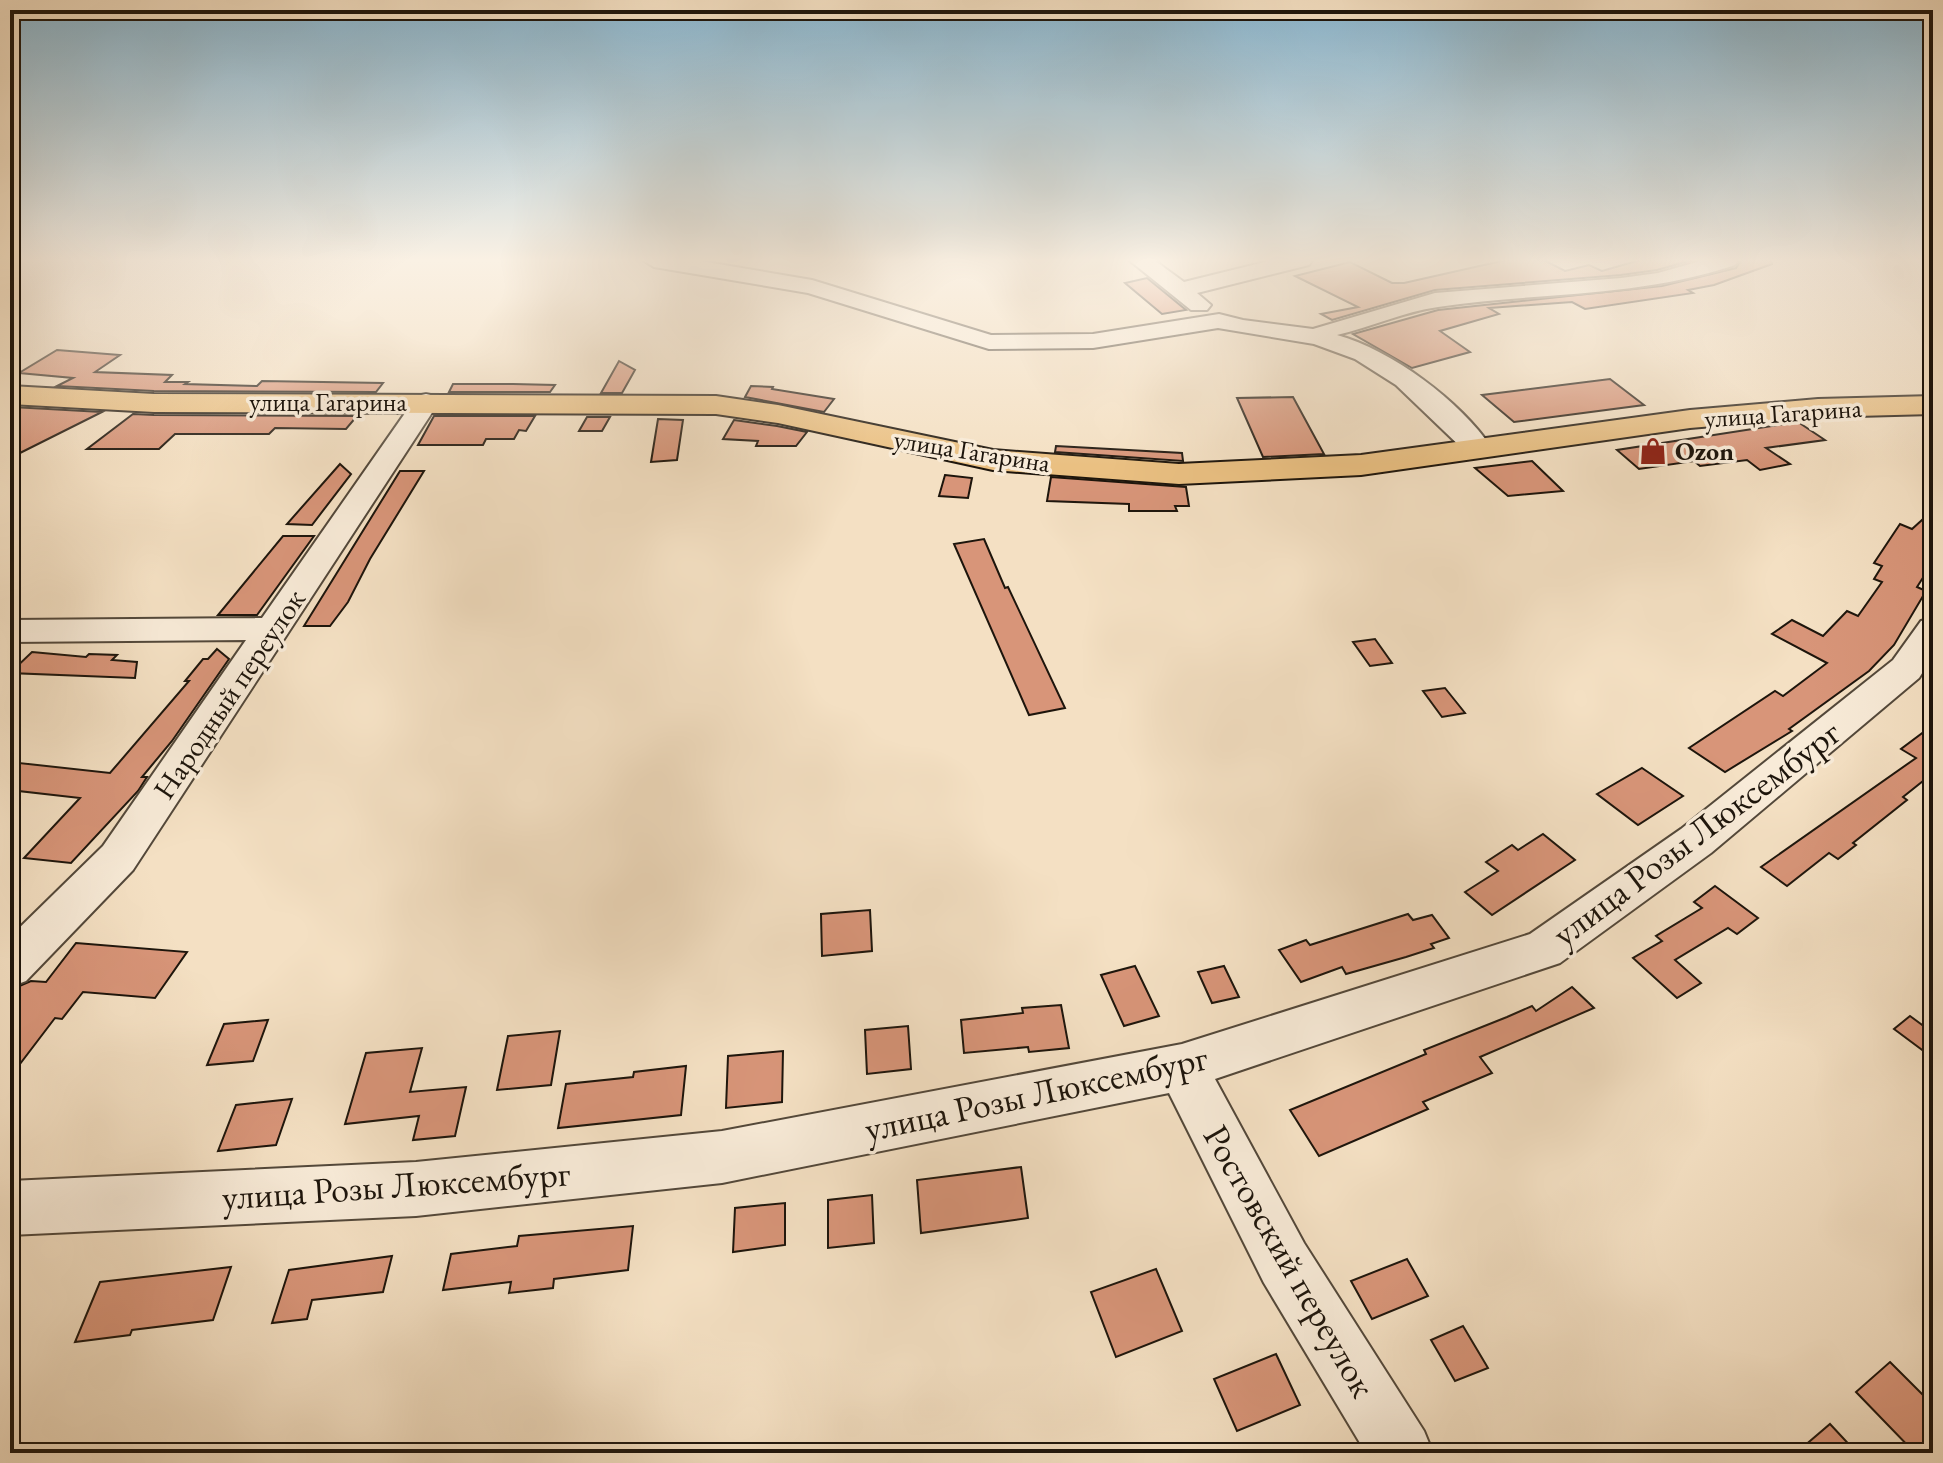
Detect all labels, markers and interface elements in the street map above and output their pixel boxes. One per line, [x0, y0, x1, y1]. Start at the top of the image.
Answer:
street label: улица Гагарина [249, 385, 407, 419]
street label: улица Гагарина [1703, 391, 1863, 435]
street label: улица Гагарина [892, 422, 1053, 480]
place label: Ozon [1675, 434, 1734, 468]
shop icon: Ozon [1638, 436, 1668, 466]
street label: Народный переулок [144, 581, 314, 807]
street label: улица Розы Люксембург [1542, 709, 1850, 957]
street label: улица Розы Люксембург [860, 1034, 1212, 1152]
street label: Ростовский переулок [1193, 1116, 1387, 1406]
street label: улица Розы Люксембург [220, 1149, 572, 1221]

